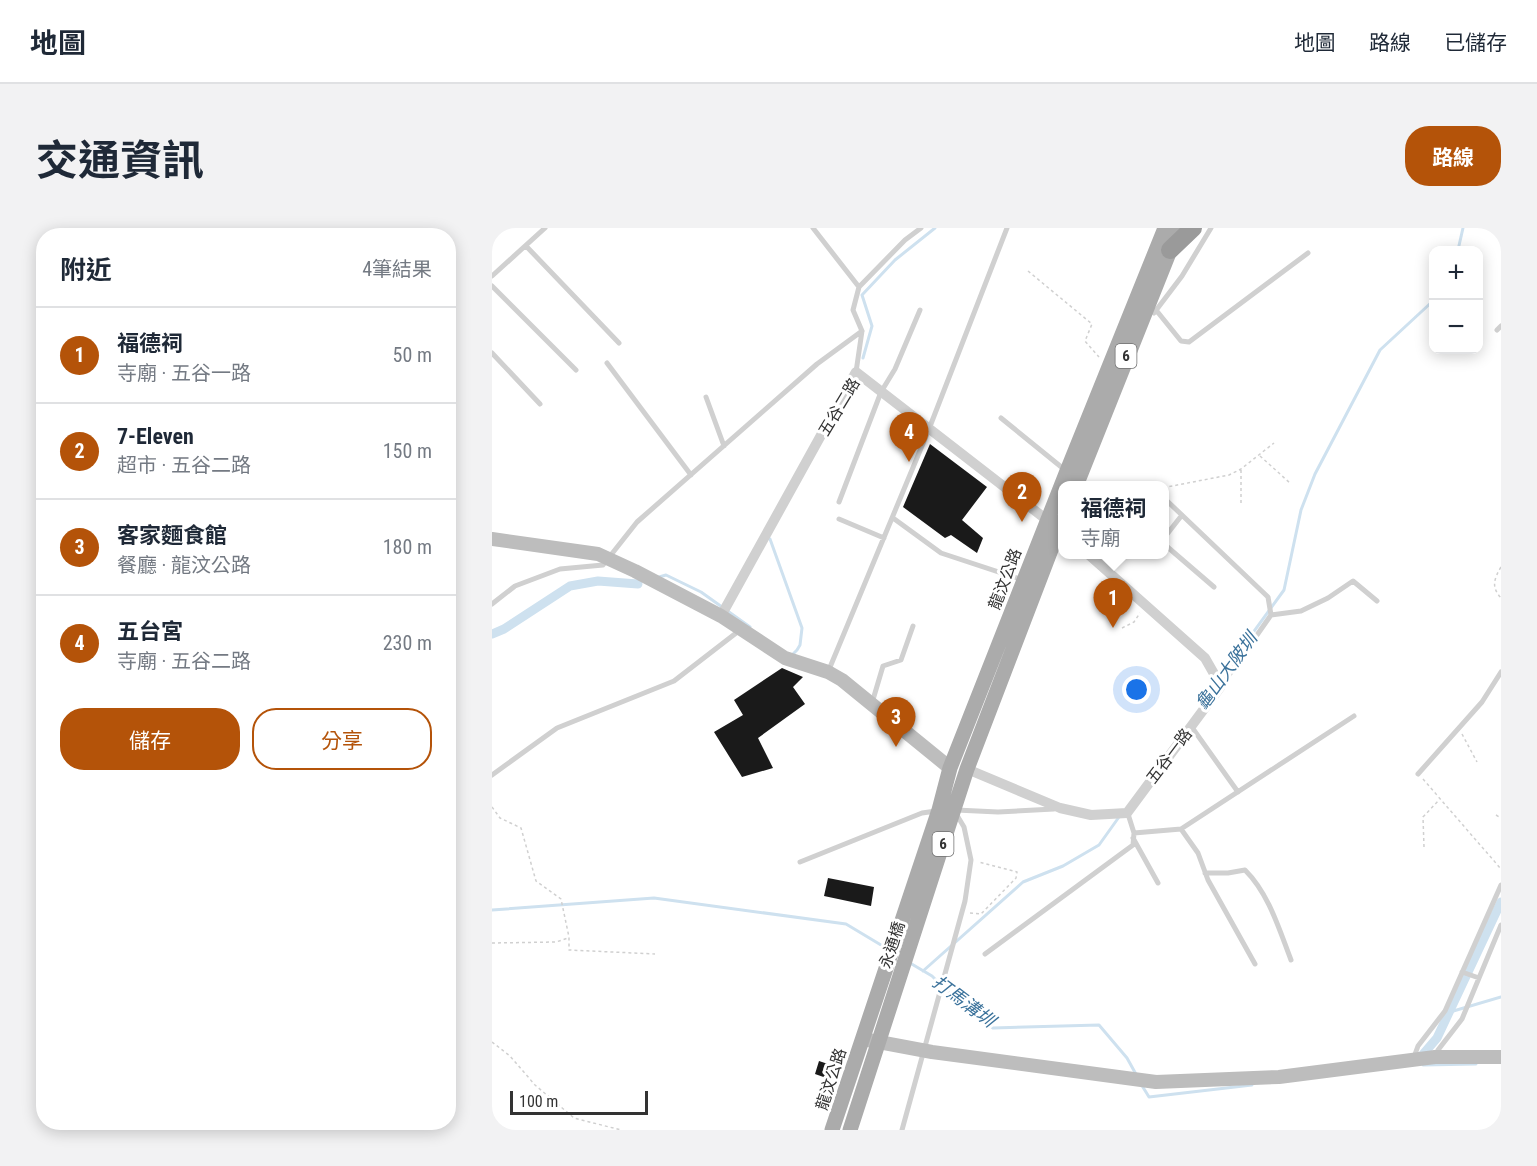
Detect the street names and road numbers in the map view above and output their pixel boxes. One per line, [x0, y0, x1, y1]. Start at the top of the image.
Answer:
road number: 6 [1116, 344, 1136, 368]
street label: 五谷二路 [814, 375, 864, 439]
street label: 龍汶公路 [985, 546, 1025, 612]
street label: 五谷一路 [1142, 725, 1196, 787]
road number: 6 [932, 832, 954, 856]
street label: 永通橋 [876, 919, 908, 971]
street label: 龍汶公路 [812, 1046, 850, 1112]

